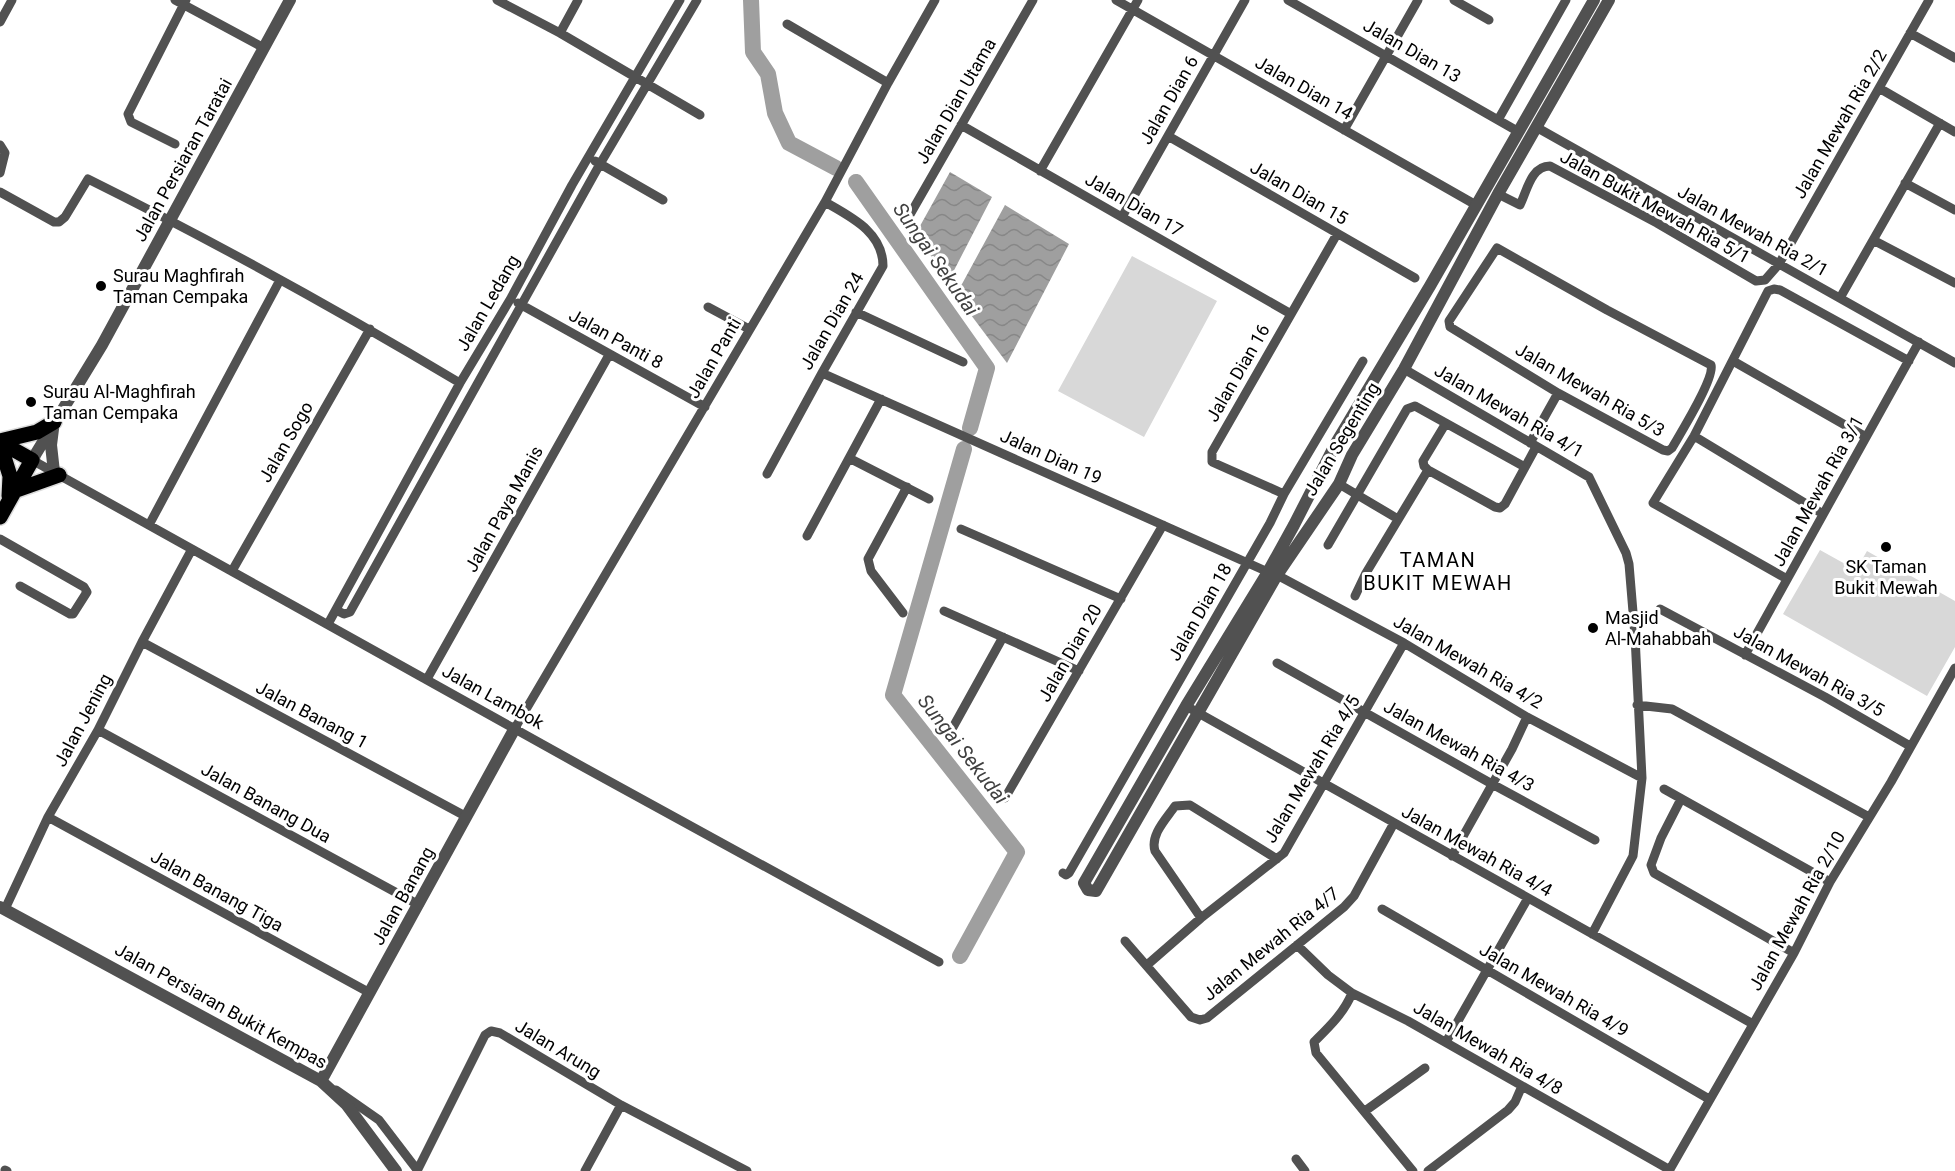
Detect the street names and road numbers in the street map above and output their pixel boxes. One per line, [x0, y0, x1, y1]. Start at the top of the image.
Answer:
street label: Jalan Dian 13 [1360, 14, 1465, 87]
street label: Jalan Dian Utama [911, 34, 1000, 167]
street label: Jalan Mewah Ria 2/2 [1788, 45, 1891, 202]
street label: Jalan Dian 14 [1252, 51, 1357, 124]
street label: Jalan Dian 6 [1135, 52, 1202, 148]
street label: Jalan Persiaran Taratai [129, 74, 236, 245]
street label: Jalan Bukit Mewah Ria 5/1 [1557, 146, 1754, 268]
street label: Jalan Dian 15 [1247, 156, 1352, 229]
street label: Jalan Dian 17 [1082, 168, 1187, 241]
street label: Jalan Mewah Ria 2/1 [1674, 180, 1832, 281]
street label: Jalan Ledang [452, 251, 524, 355]
street label: Jalan Dian 24 [795, 268, 868, 373]
street label: Jalan Panti 8 [566, 304, 667, 373]
street label: Jalan Panti [682, 314, 745, 402]
street label: Jalan Dian 16 [1201, 320, 1274, 425]
street label: Jalan Mewah Ria 5/3 [1512, 338, 1669, 441]
street label: Jalan Mewah Ria 4/1 [1431, 359, 1588, 462]
street label: Jalan Segenting [1299, 378, 1384, 499]
street label: Jalan Sogo [254, 398, 317, 486]
street label: Jalan Mewah Ria 3/1 [1767, 412, 1868, 570]
street label: Jalan Dian 19 [997, 425, 1105, 488]
street label: Jalan Paya Manis [460, 442, 547, 575]
street label: Jalan Dian 18 [1163, 559, 1236, 664]
street label: Jalan Dian 20 [1033, 600, 1106, 705]
street label: Jalan Mewah Ria 4/2 [1390, 610, 1547, 713]
street label: Jalan Mewah Ria 3/5 [1730, 620, 1888, 721]
street label: Jalan Lambok [439, 660, 549, 734]
street label: Jalan Jening [49, 670, 116, 770]
street label: Jalan Banang 1 [253, 676, 372, 753]
street label: Jalan Mewah Ria 4/5 [1259, 691, 1364, 846]
street label: Jalan Mewah Ria 4/3 [1380, 695, 1538, 796]
street label: Jalan Banang Dua [198, 758, 335, 847]
street label: Jalan Mewah Ria 4/4 [1398, 800, 1556, 901]
street label: Jalan Mewah Ria 2/10 [1744, 827, 1849, 994]
street label: Jalan Banang [367, 843, 438, 949]
street label: Jalan Banang Tiga [147, 845, 287, 936]
street label: Jalan Mewah Ria 4/7 [1199, 882, 1343, 1005]
street label: Jalan Persiaran Bukit Kempas [112, 938, 331, 1073]
street label: Jalan Mewah Ria 4/9 [1476, 938, 1633, 1041]
street label: Jalan Mewah Ria 4/8 [1410, 996, 1567, 1099]
street label: Jalan Arung [512, 1015, 605, 1082]

